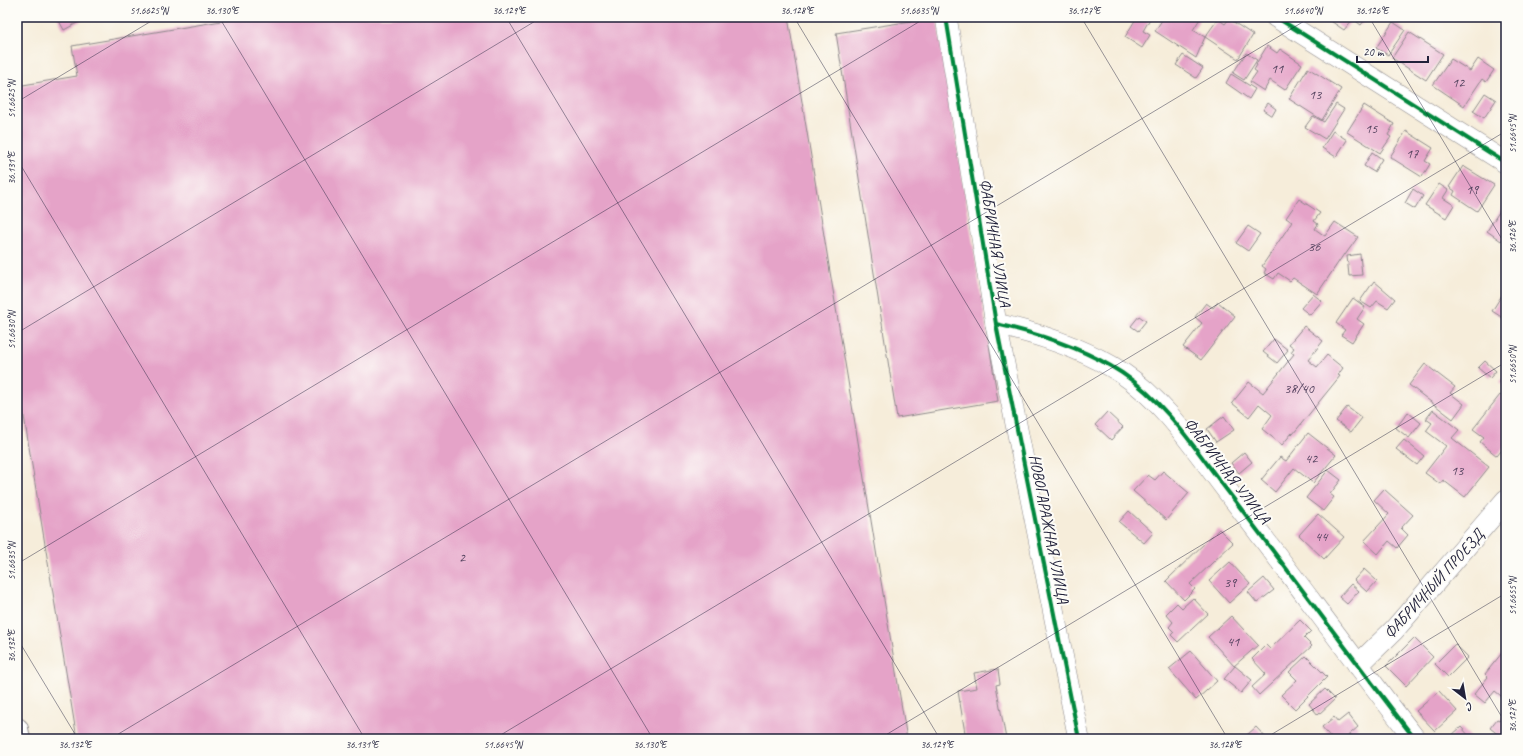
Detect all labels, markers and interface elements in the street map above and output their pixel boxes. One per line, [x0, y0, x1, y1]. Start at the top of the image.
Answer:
text: 51.6625°N [130, 4, 170, 17]
text: 36.130°E [206, 4, 240, 17]
text: 36.129°E [493, 4, 527, 17]
text: 36.128°E [781, 4, 815, 17]
text: 51.6635°N [900, 4, 940, 17]
text: 36.127°E [1068, 4, 1102, 17]
text: 51.6640°N [1284, 4, 1324, 17]
text: 36.126°E [1356, 4, 1390, 17]
scale bar [1357, 38, 1428, 64]
text: 20 m [1363, 44, 1385, 60]
house number: 11 [1271, 60, 1284, 77]
house number: 12 [1452, 74, 1466, 91]
text: 51.6625°N [5, 78, 18, 118]
house number: 13 [1309, 86, 1323, 103]
text: 51.6645°N [1506, 113, 1519, 153]
house number: 15 [1365, 120, 1378, 137]
house number: 17 [1406, 145, 1419, 162]
text: 36.131°E [5, 150, 18, 184]
street label: ФАБРИЧНАЯ УЛИЦА [975, 178, 1015, 309]
house number: 19 [1466, 181, 1480, 198]
text: 36.126°E [1506, 219, 1519, 253]
house number: 36 [1308, 238, 1321, 255]
text: 51.6630°N [5, 309, 18, 349]
text: 51.6650°N [1506, 344, 1519, 384]
house number: 38/40 [1284, 380, 1316, 397]
street label: ФАБРИЧНАЯ УЛИЦА [1179, 414, 1275, 529]
house number: 42 [1305, 450, 1319, 467]
street label: НОВОГАРАЖНАЯ УЛИЦА [1025, 453, 1073, 606]
house number: 13 [1451, 462, 1465, 479]
street label: ФАБРИЧНЫЙ ПРОЕЗД [1380, 524, 1489, 643]
house number: 44 [1315, 528, 1329, 545]
text: 51.6635°N [5, 540, 18, 580]
house number: 2 [459, 549, 467, 566]
house number: 39 [1224, 574, 1238, 591]
text: 51.6655°N [1506, 575, 1519, 615]
text: 36.132°E [5, 628, 18, 662]
house number: 41 [1227, 633, 1240, 650]
north arrow [1445, 678, 1485, 718]
text: 36.127°E [1506, 698, 1519, 732]
text: С [1463, 699, 1476, 715]
text: 36.132°E [59, 738, 93, 751]
text: 36.131°E [346, 738, 380, 751]
text: 51.6645°N [484, 738, 524, 751]
text: 36.130°E [634, 738, 668, 751]
text: 36.129°E [921, 738, 955, 751]
text: 36.128°E [1209, 738, 1243, 751]

